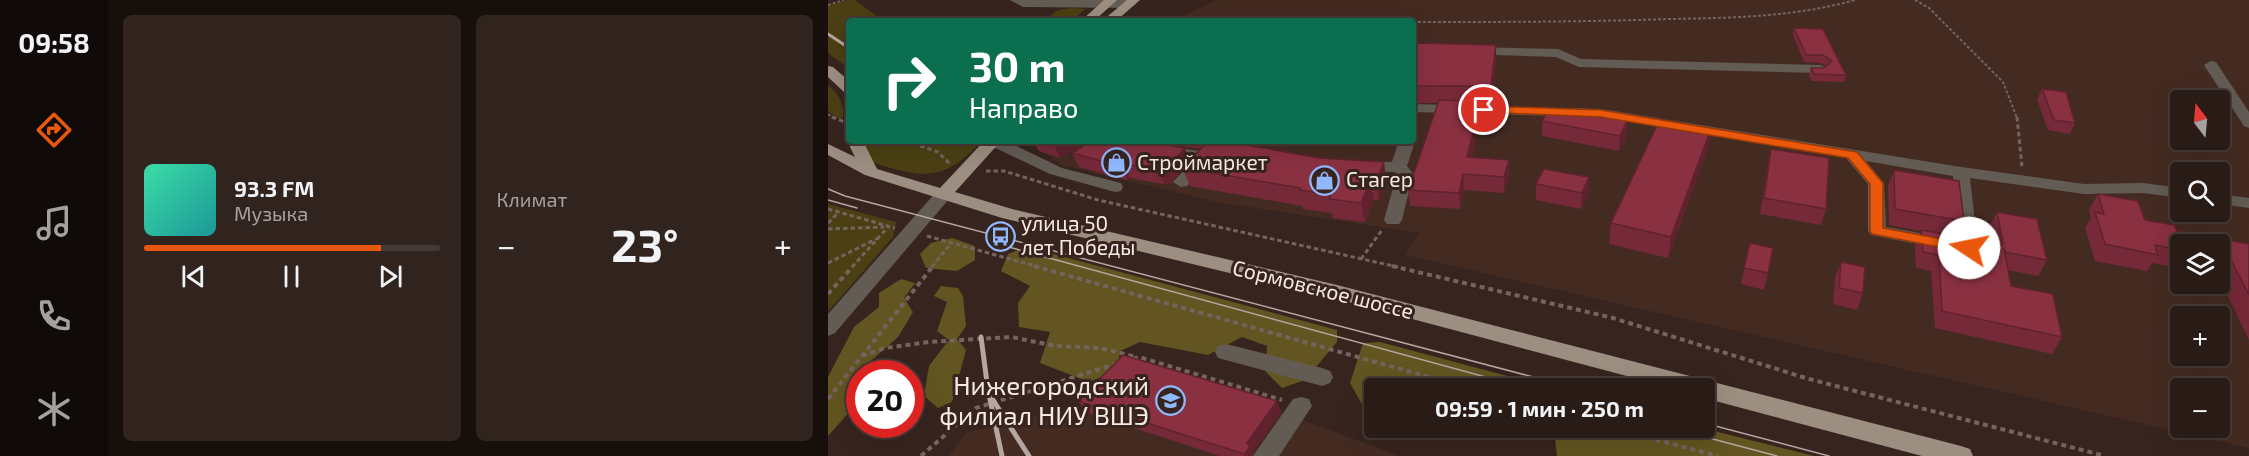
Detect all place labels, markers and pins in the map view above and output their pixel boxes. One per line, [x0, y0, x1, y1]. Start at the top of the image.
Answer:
pin [1458, 84, 1509, 135]
shop icon: Строймаркет [1100, 147, 1132, 179]
place label: Строймаркет [1137, 149, 1268, 174]
shop icon: Стагер [1309, 164, 1341, 196]
place label: Стагер [1346, 166, 1413, 191]
place label: улица 50 лет Победы [1021, 210, 1135, 259]
bus stop icon: улица 50 лет Победы [984, 220, 1016, 252]
place label: Нижегородский филиал НИУ ВШЭ [939, 369, 1149, 430]
school or university icon: Нижегородский филиал НИУ ВШЭ [1154, 385, 1186, 417]

